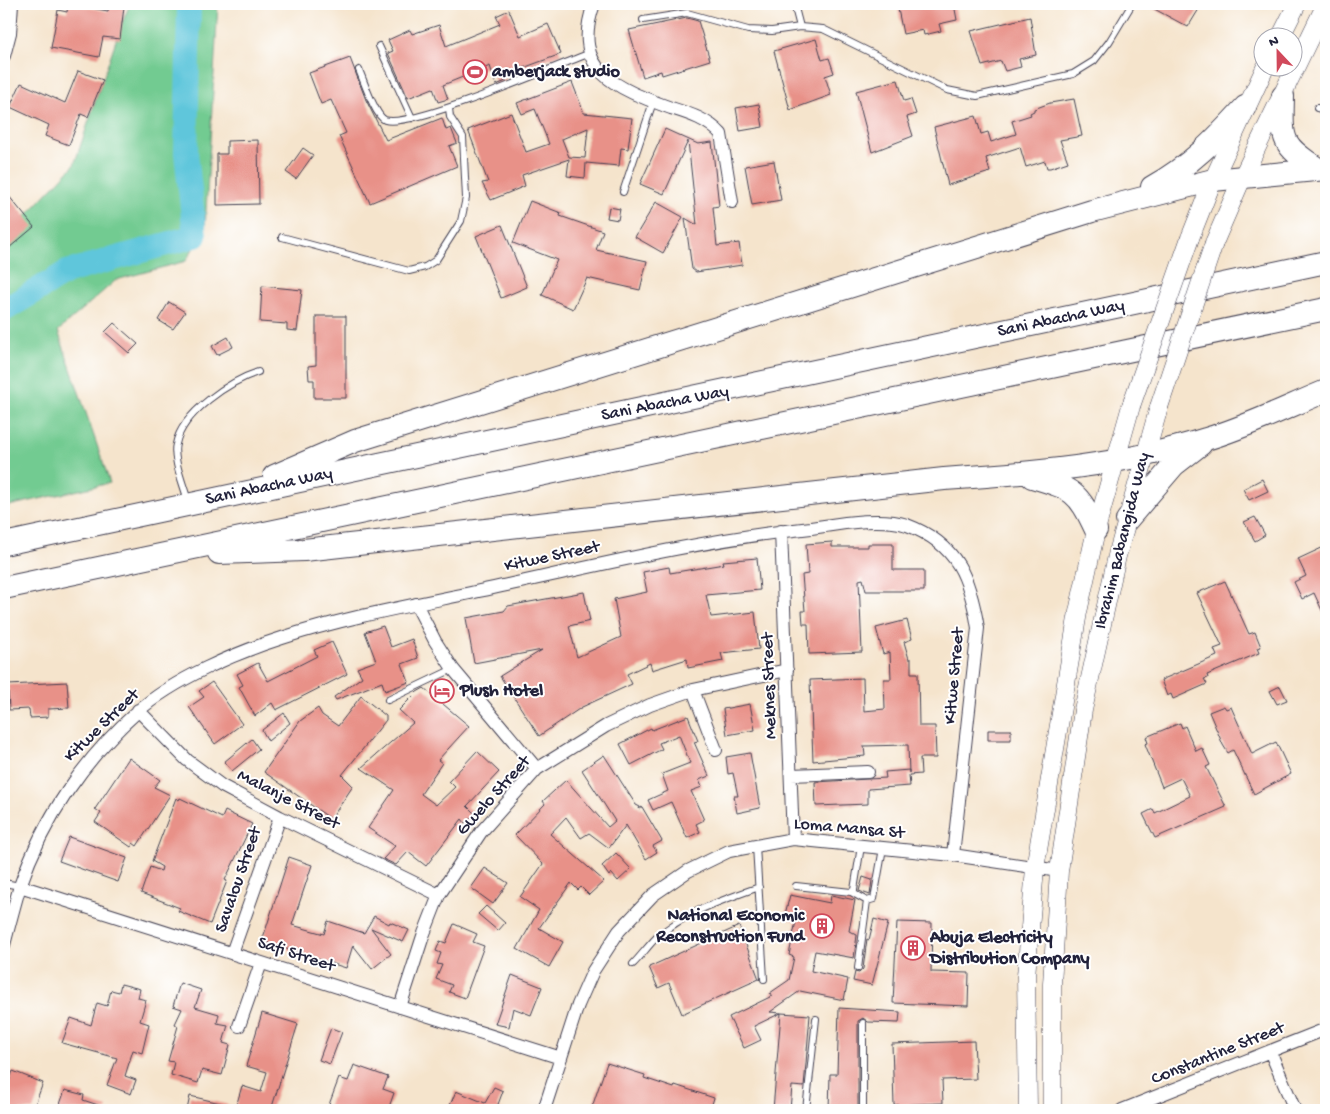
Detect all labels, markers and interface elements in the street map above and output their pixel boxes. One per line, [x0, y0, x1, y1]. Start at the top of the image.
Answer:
north arrow [1252, 28, 1302, 78]
text: N [1267, 33, 1281, 52]
sports icon: amberjack studio [462, 59, 488, 85]
place label: amberjack studio [491, 62, 620, 83]
street label: Sani Abacha Way [996, 295, 1127, 343]
street label: Sani Abacha Way [599, 381, 731, 427]
street label: Ibrahim Babangida Way [1091, 450, 1155, 631]
street label: Sani Abacha Way [204, 463, 335, 511]
street label: Kitwe Street [503, 536, 603, 577]
street label: Kitwe Street [940, 625, 970, 725]
street label: Meknes Street [758, 631, 782, 740]
hotel icon: Plush Hotel [429, 678, 455, 704]
place label: Plush Hotel [459, 681, 543, 702]
street label: Kitwe Street [60, 684, 145, 767]
street label: Gwelo Street [453, 751, 536, 840]
street label: Malanje Street [233, 765, 344, 835]
street label: Loma Mansa St [793, 814, 907, 844]
street label: Savalou Street [211, 823, 267, 936]
place label: National Economic Reconstruction Fund [655, 906, 806, 948]
building icon: National Economic Reconstruction Fund [809, 913, 835, 939]
place label: Abuja Electricity Distribution Company [928, 928, 1090, 970]
street label: Safi Street [255, 933, 339, 978]
building icon: Abuja Electricity Distribution Company [900, 935, 926, 961]
street label: Constantine Street [1148, 1017, 1289, 1090]

